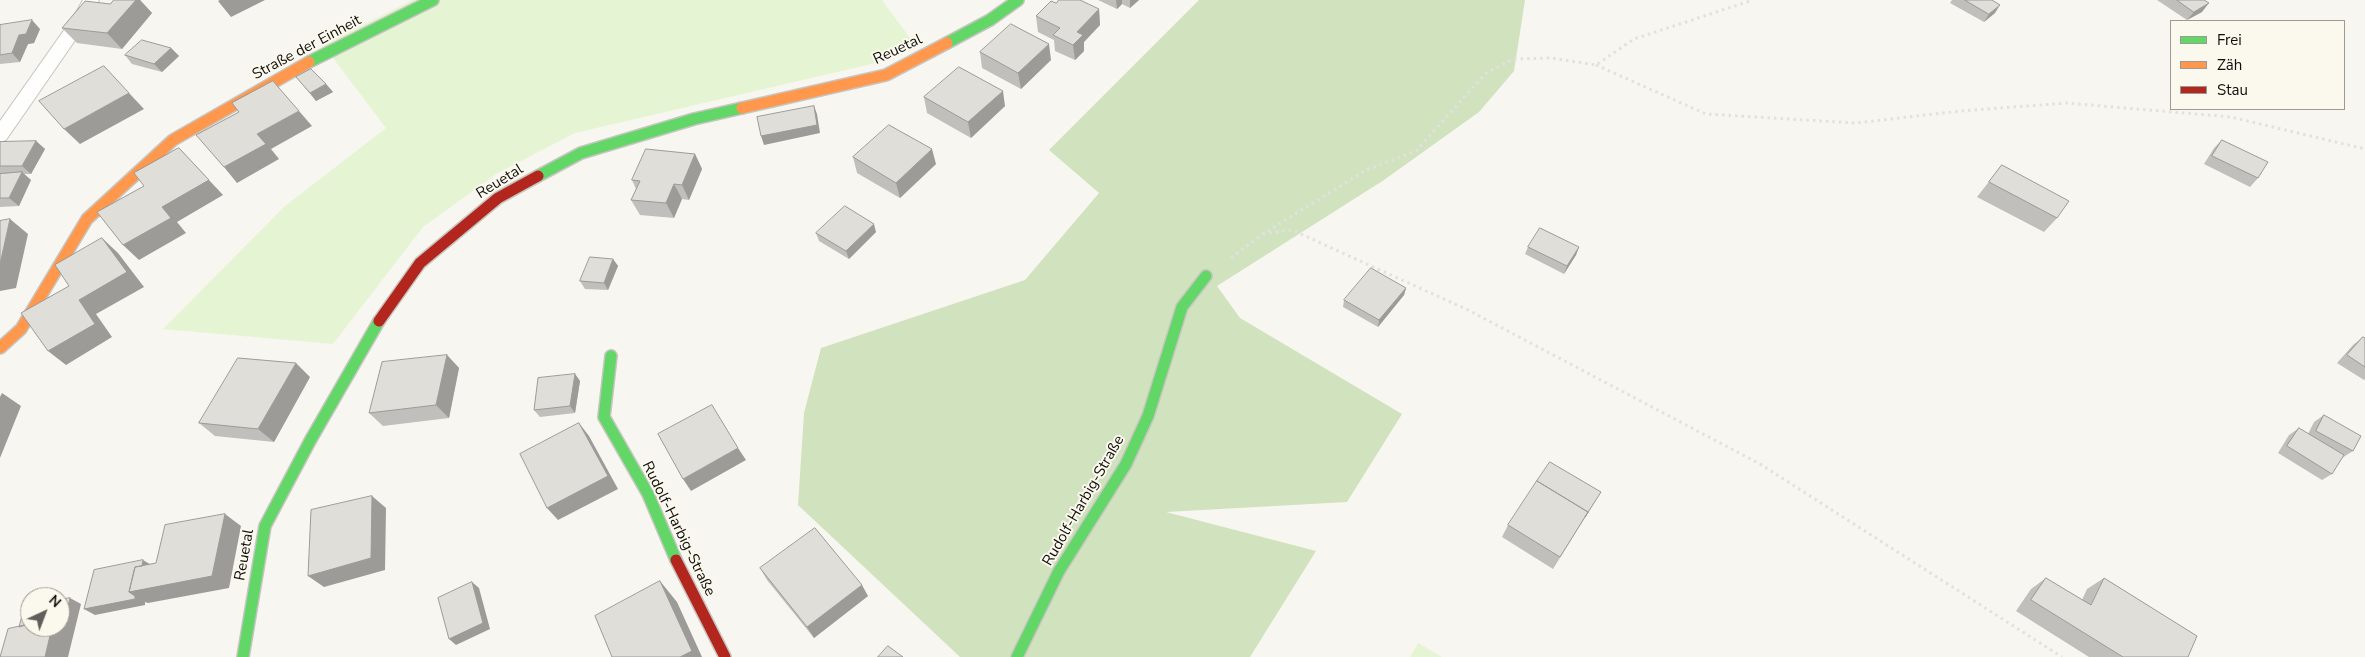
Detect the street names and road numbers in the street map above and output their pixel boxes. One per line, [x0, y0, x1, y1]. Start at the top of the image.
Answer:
street label: Straße der Einheit [249, 12, 365, 84]
street label: Reuetal [871, 31, 925, 69]
street label: Reuetal [473, 161, 527, 203]
street label: Rudolf-Harbig-Straße [1039, 433, 1129, 569]
street label: Rudolf-Harbig-Straße [638, 459, 718, 599]
street label: Reuetal [232, 528, 258, 582]

